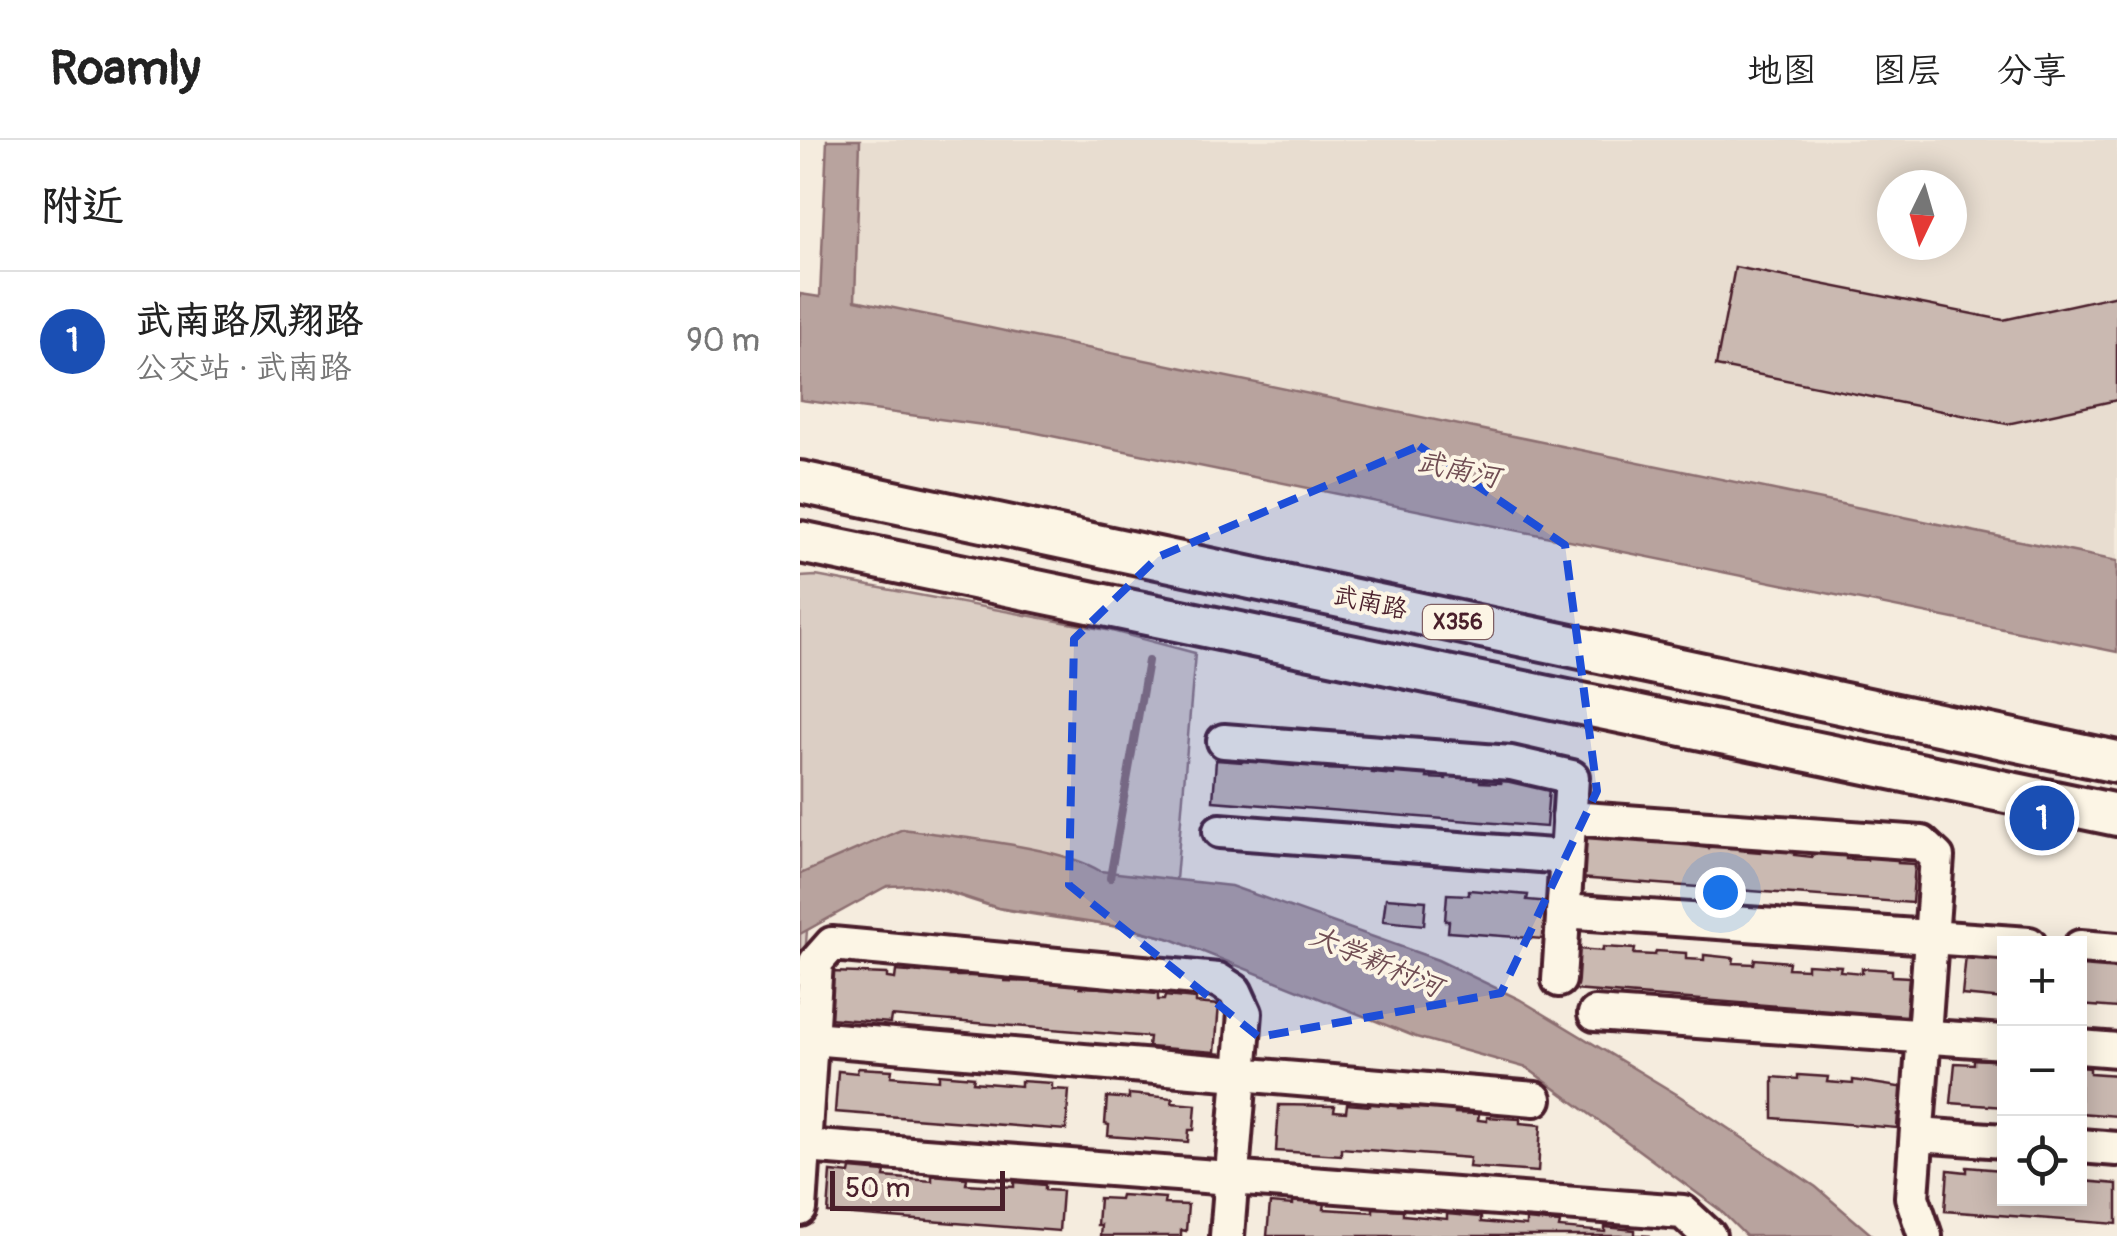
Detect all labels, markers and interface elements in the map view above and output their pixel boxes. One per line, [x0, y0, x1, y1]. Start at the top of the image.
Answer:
text: Roamly [50, 39, 200, 99]
text: 地图 [1747, 49, 1817, 93]
text: 图层 [1872, 49, 1942, 93]
text: 分享 [1997, 49, 2067, 93]
north arrow [1877, 170, 1967, 260]
text: 附近 [40, 181, 124, 233]
text: 武南路凤翔路 [135, 297, 363, 345]
text: 1 [66, 321, 79, 361]
text: 90 m [686, 321, 760, 361]
text: 公交站 · 武南路 [135, 348, 351, 388]
water label: 武南河 [1413, 444, 1507, 497]
street label: 武南路 [1330, 580, 1410, 626]
road number: X356 [1423, 605, 1493, 639]
pin: 1 [2010, 780, 2074, 856]
your location [1695, 867, 1746, 918]
water label: 大学新村河 [1305, 919, 1451, 1007]
map controls [1997, 936, 2087, 1206]
button: + [1997, 936, 2087, 1026]
button: − [1997, 1026, 2087, 1116]
button: locate [1997, 1116, 2087, 1206]
scale bar [830, 1166, 1005, 1210]
text: 50 m [845, 1171, 910, 1206]

